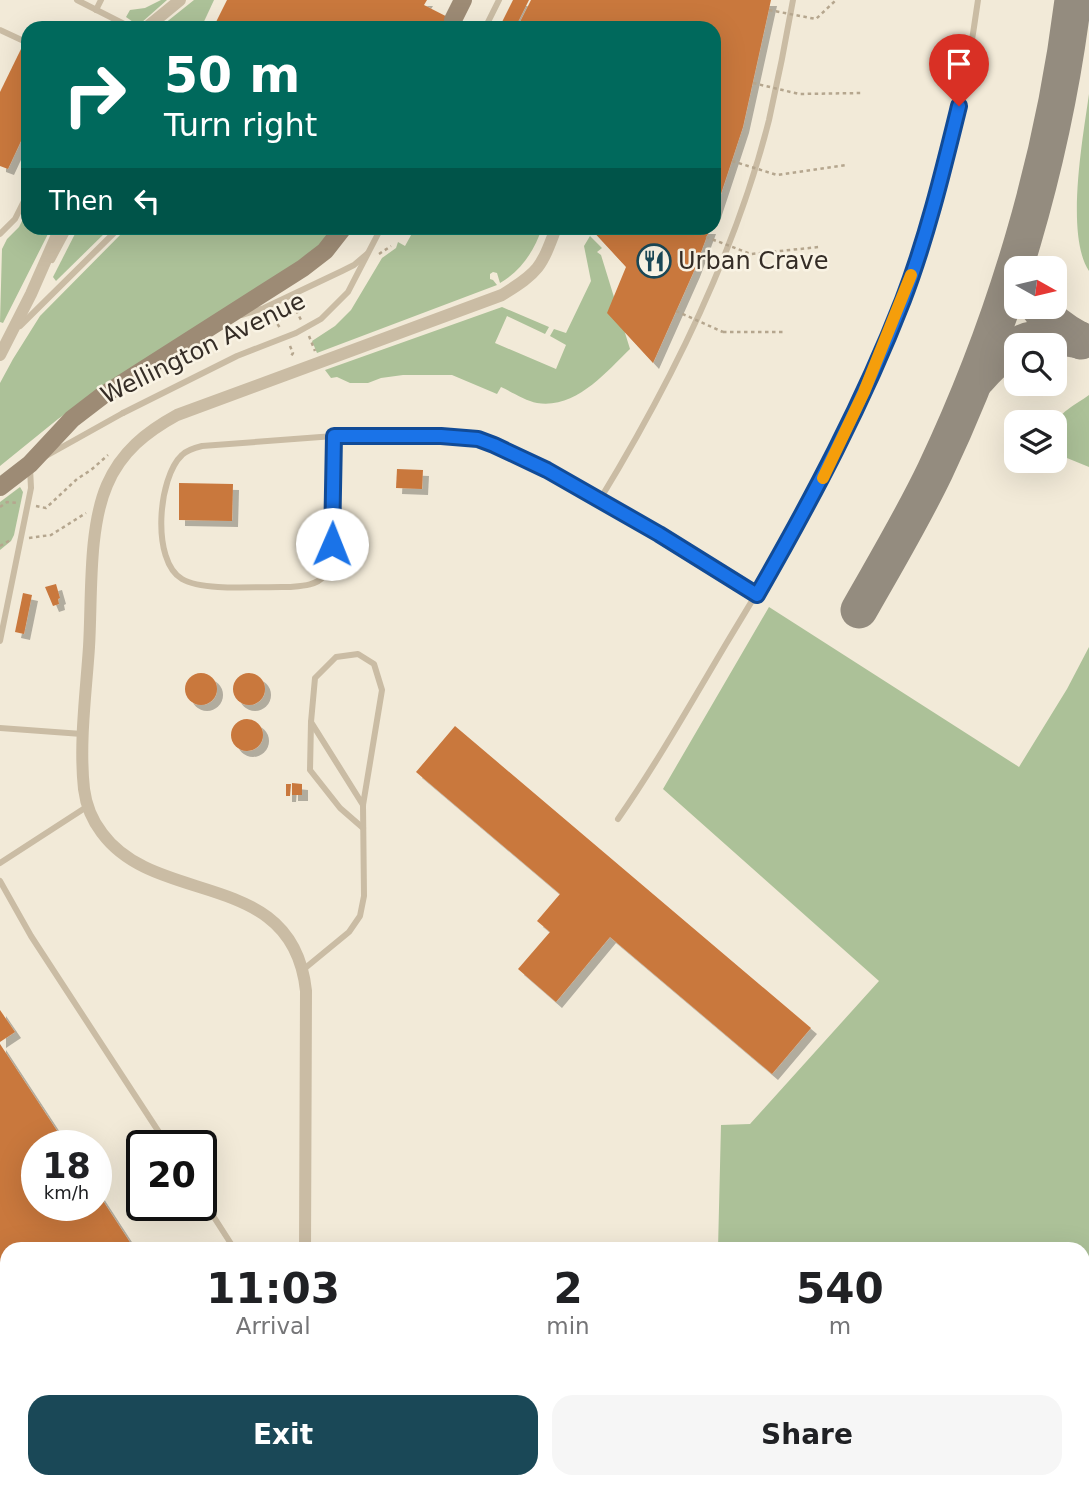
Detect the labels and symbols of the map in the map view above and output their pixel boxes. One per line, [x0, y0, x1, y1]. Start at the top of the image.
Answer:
pin [929, 34, 989, 106]
restaurant icon: Urban Crave [635, 242, 673, 280]
place label: Urban Crave [678, 247, 829, 275]
north arrow [1004, 256, 1068, 318]
street label: Wellington Avenue [96, 286, 310, 410]
position arrow [295, 507, 369, 581]
speed limit sign: 20 [126, 1130, 217, 1221]

